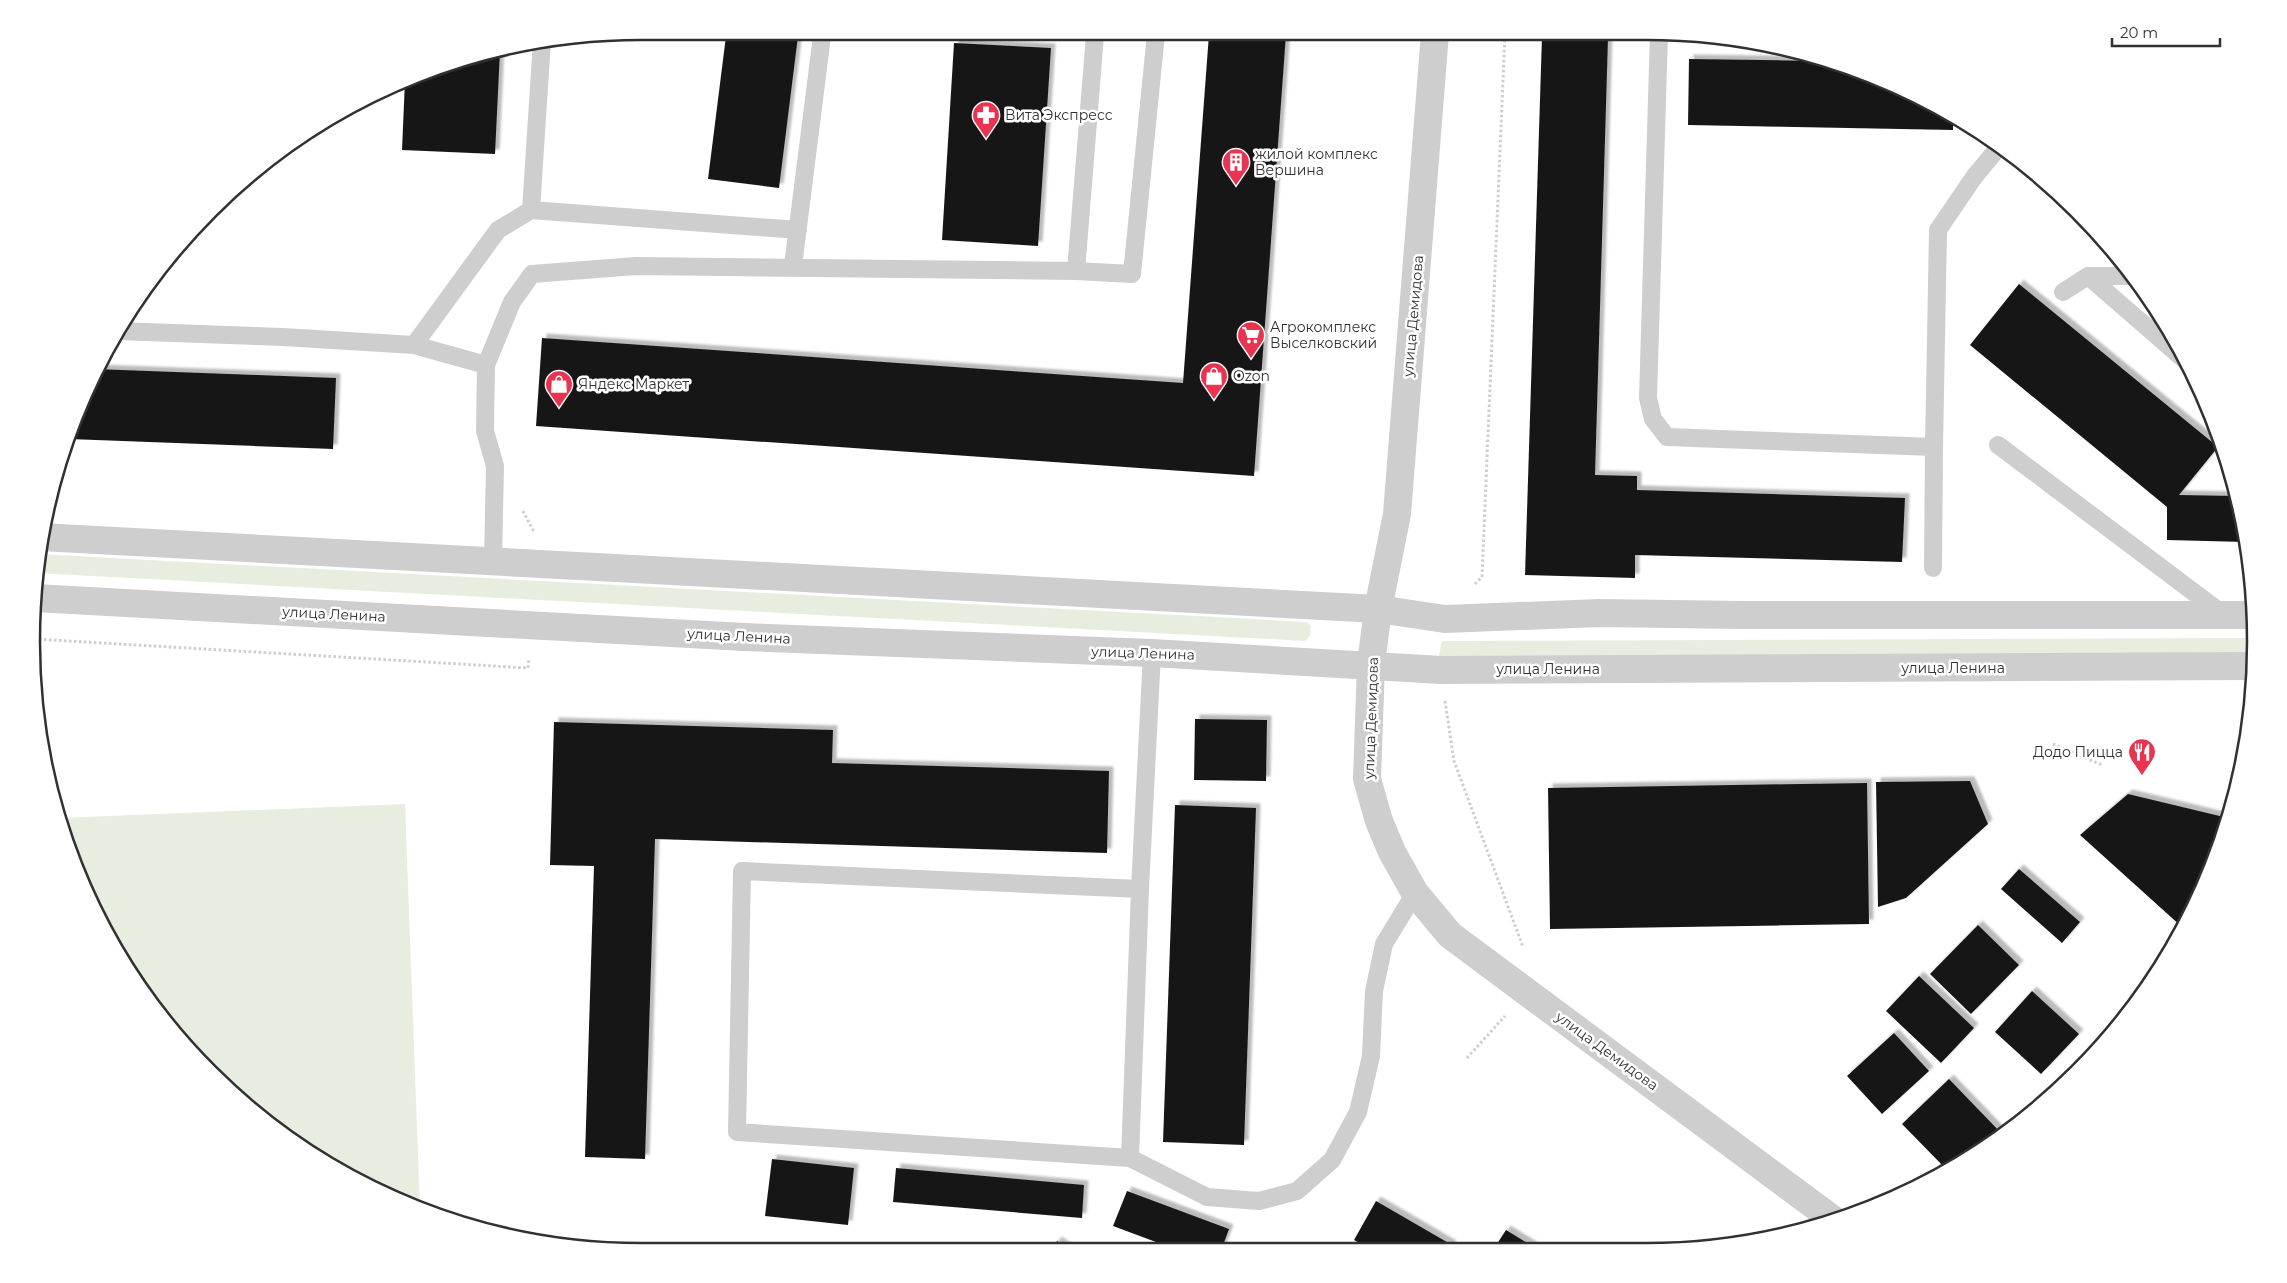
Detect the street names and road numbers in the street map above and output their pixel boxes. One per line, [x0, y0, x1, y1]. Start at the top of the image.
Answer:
street label: улица Демидова [1399, 254, 1427, 379]
street label: улица Ленина [281, 602, 386, 626]
street label: улица Ленина [686, 624, 791, 648]
street label: улица Ленина [1090, 642, 1195, 664]
street label: улица Демидова [1360, 657, 1382, 780]
street label: улица Ленина [1900, 659, 2005, 677]
street label: улица Ленина [1495, 660, 1600, 678]
street label: улица Демидова [1551, 1007, 1662, 1094]

